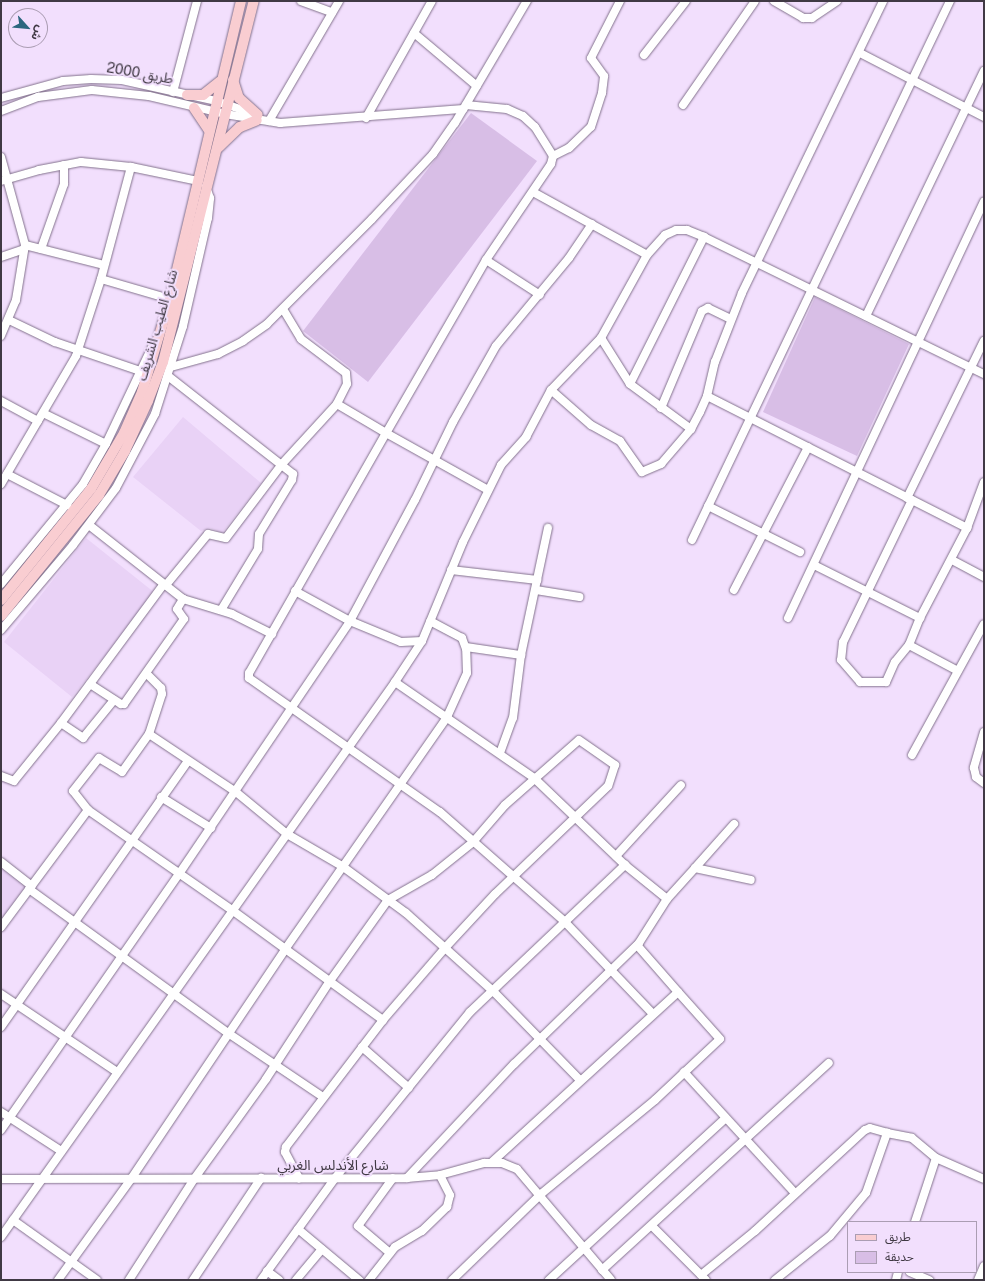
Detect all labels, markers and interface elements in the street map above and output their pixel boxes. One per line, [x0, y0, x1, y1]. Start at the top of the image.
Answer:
north arrow [8, 8, 48, 48]
text: ش [29, 24, 47, 42]
street label: طريق 2000 [105, 59, 175, 87]
street label: شارع الطيب الشريف [133, 267, 181, 383]
street label: شارع الأندلس الغربي [277, 1157, 389, 1173]
legend [847, 1221, 977, 1273]
text: طريق [885, 1230, 911, 1244]
text: حديقة [885, 1250, 914, 1264]

